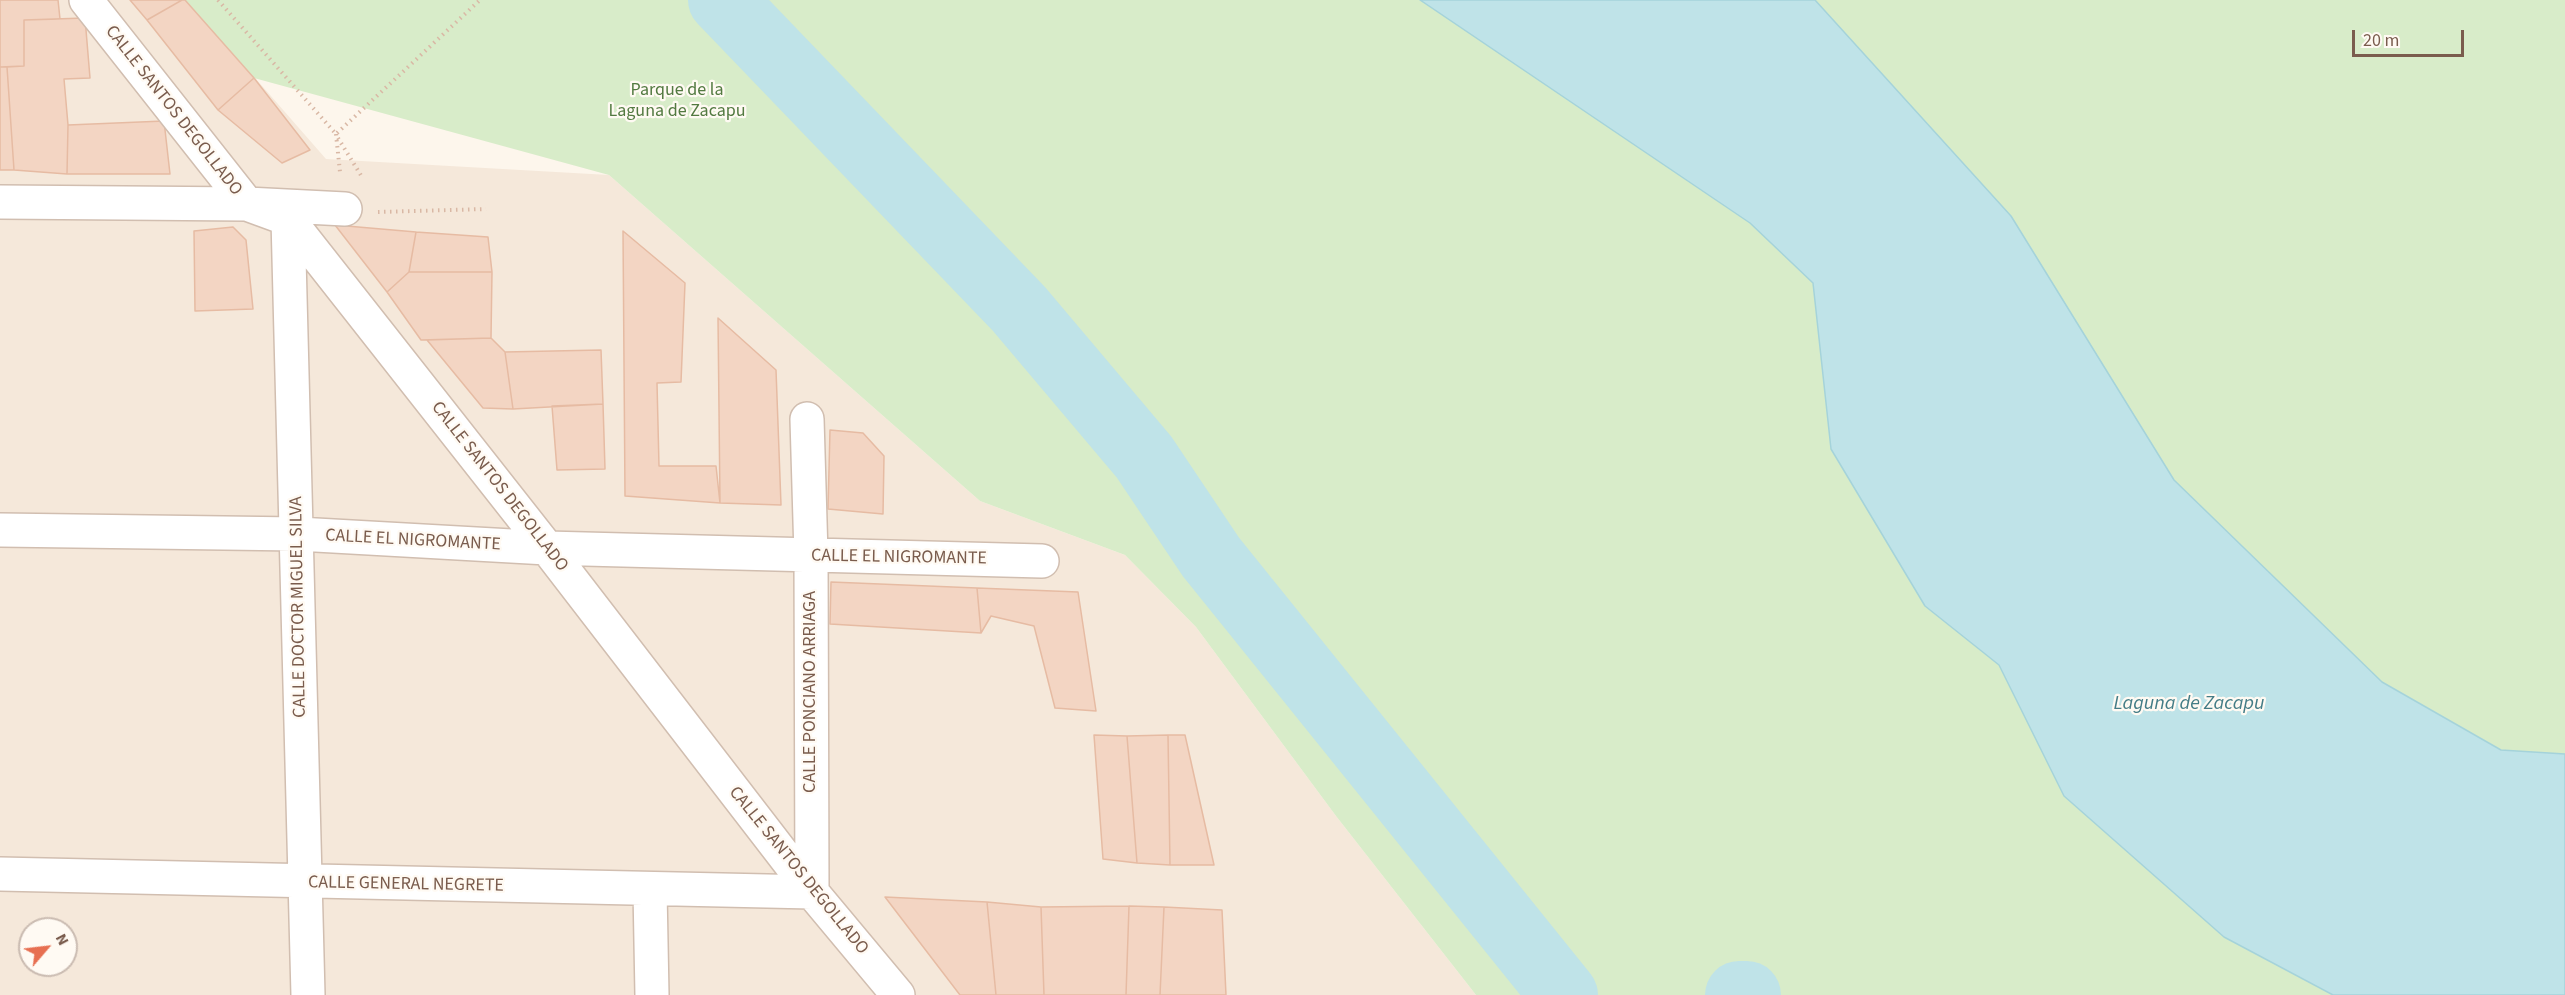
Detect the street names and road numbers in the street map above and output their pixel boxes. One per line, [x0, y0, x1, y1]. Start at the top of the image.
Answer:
street label: CALLE SANTOS DEGOLLADO [100, 22, 246, 200]
street label: CALLE SANTOS DEGOLLADO [426, 398, 572, 576]
street label: CALLE DOCTOR MIGUEL SILVA [286, 496, 312, 718]
street label: CALLE EL NIGROMANTE [325, 526, 501, 556]
street label: CALLE EL NIGROMANTE [811, 546, 987, 570]
street label: CALLE PONCIANO ARRIAGA [800, 591, 822, 793]
street label: CALLE SANTOS DEGOLLADO [724, 783, 872, 959]
street label: CALLE GENERAL NEGRETE [308, 872, 504, 898]

